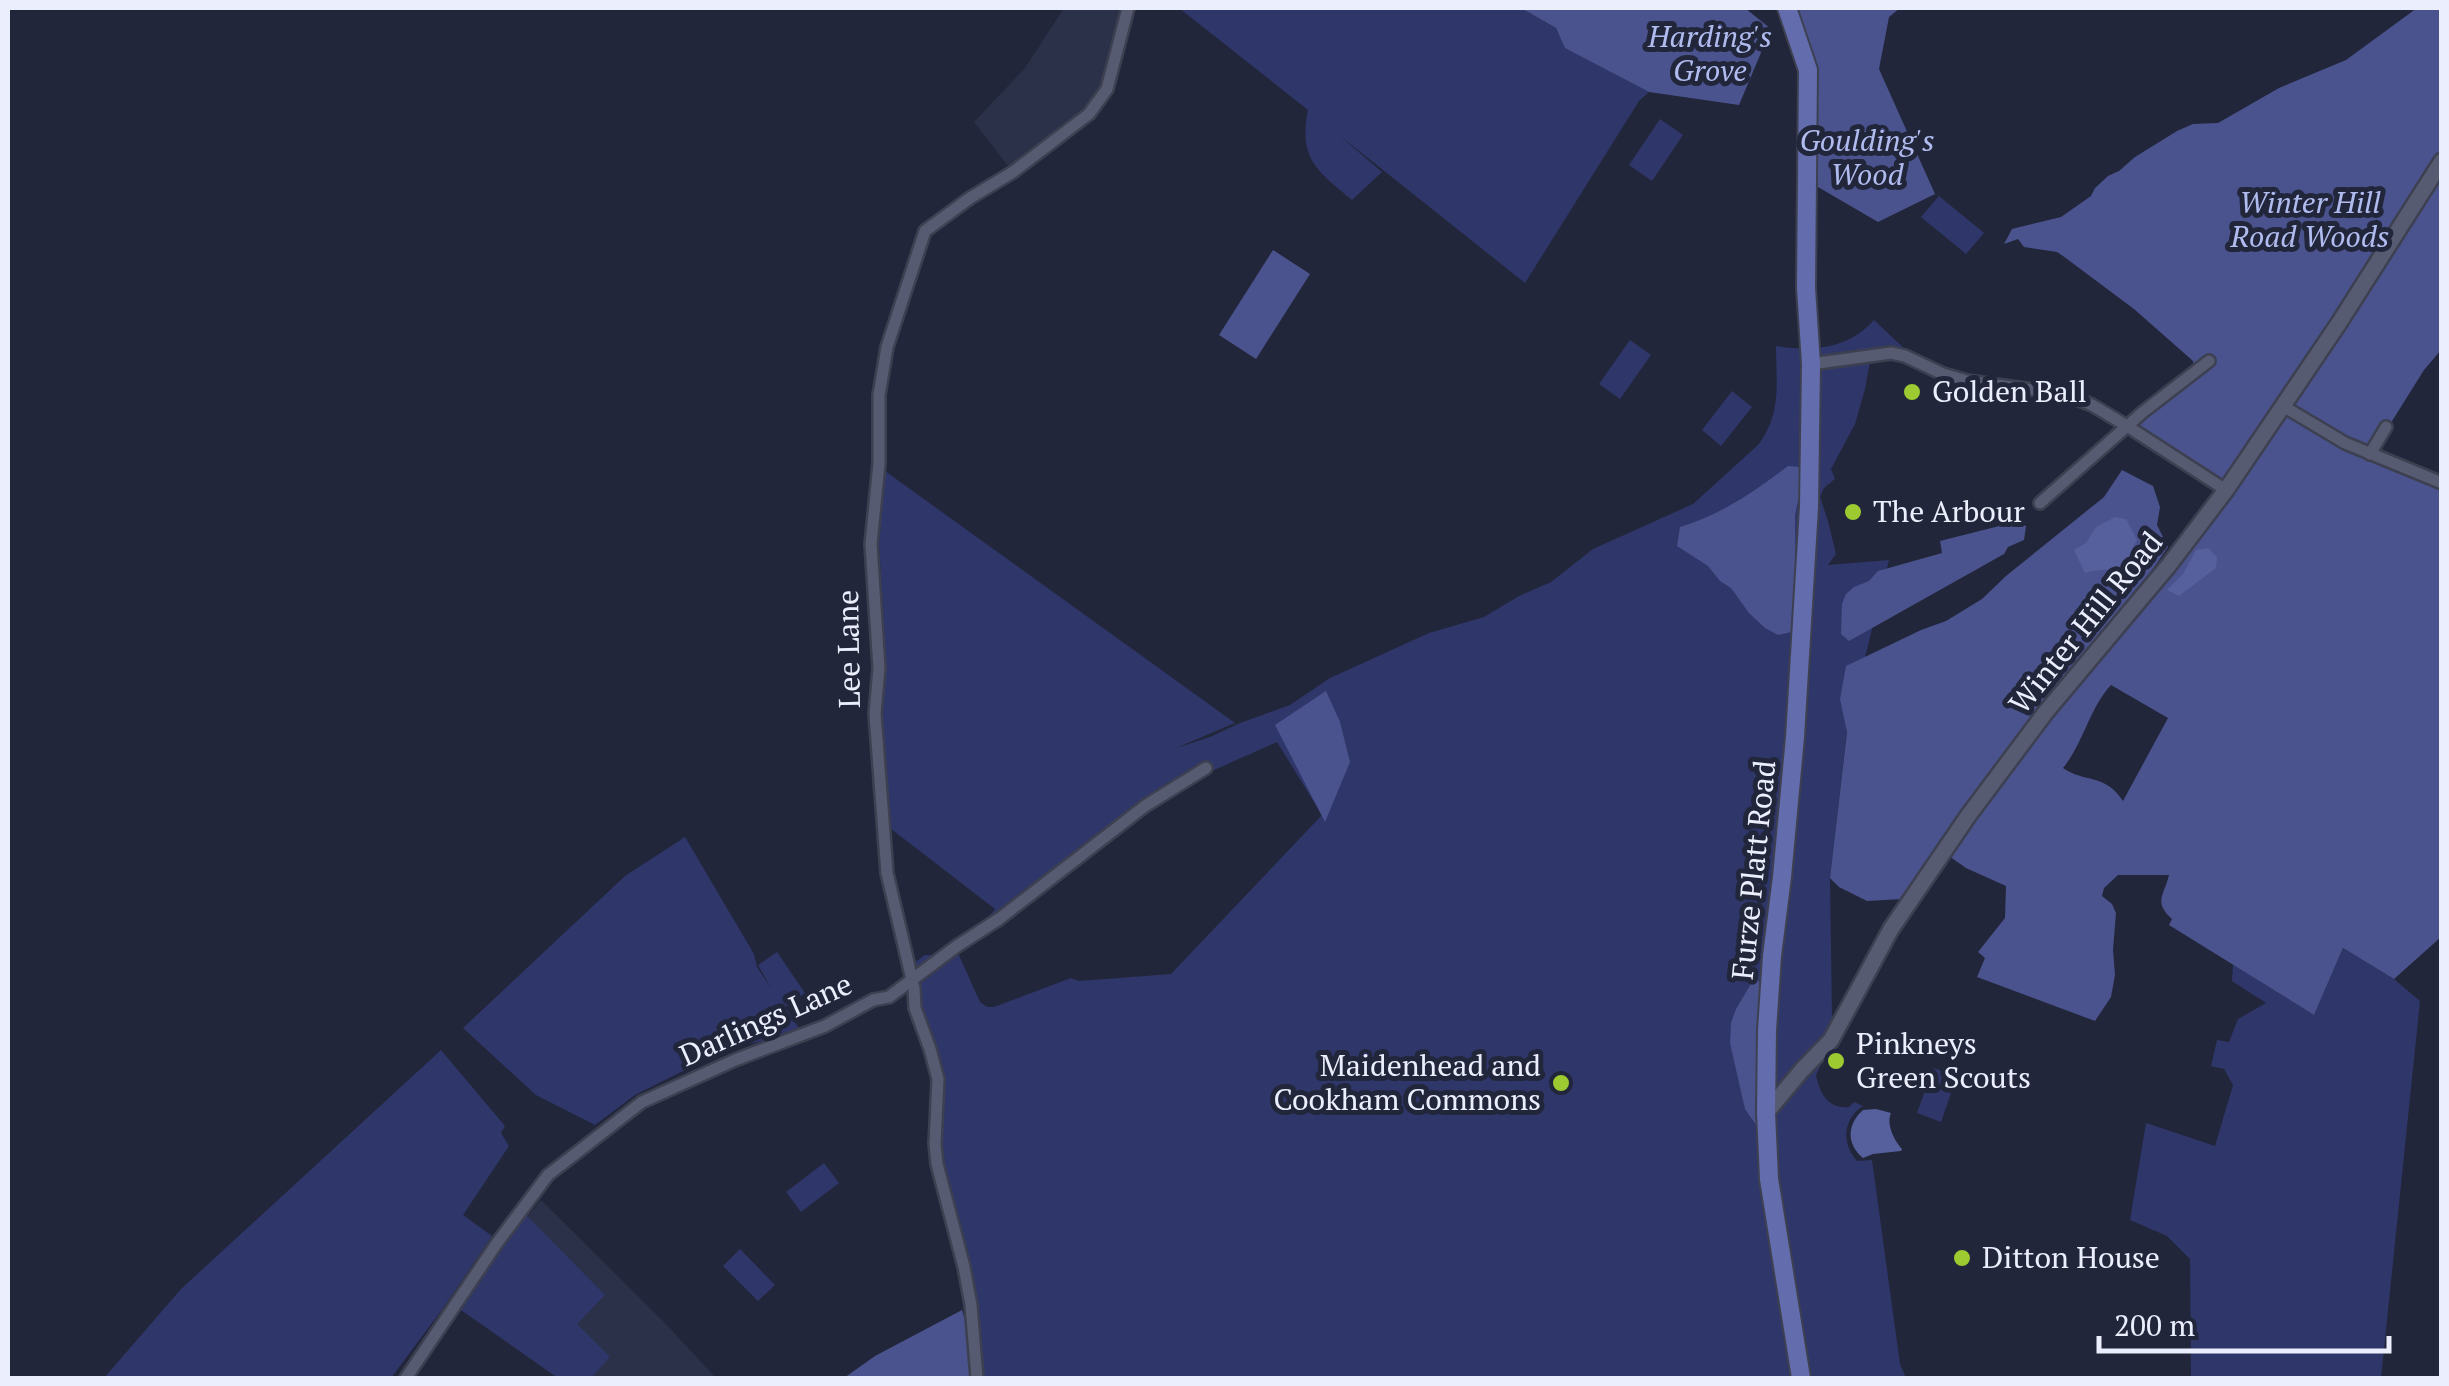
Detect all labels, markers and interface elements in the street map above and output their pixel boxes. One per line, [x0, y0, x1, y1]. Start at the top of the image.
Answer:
park label: Harding's Grove [1647, 16, 1772, 90]
park label: Goulding's Wood [1800, 120, 1934, 194]
park label: Winter Hill Road Woods [2230, 182, 2389, 256]
place label: Golden Ball [1932, 371, 2087, 411]
marker: Golden Ball [1901, 381, 1923, 403]
place label: The Arbour [1873, 491, 2025, 531]
marker: The Arbour [1842, 501, 1864, 523]
street label: Winter Hill Road [1999, 523, 2171, 722]
street label: Lee Lane [827, 589, 869, 709]
street label: Furze Platt Road [1722, 758, 1784, 981]
street label: Darlings Lane [673, 963, 858, 1075]
place label: Pinkneys Green Scouts [1856, 1023, 2031, 1097]
place label: Maidenhead and Cookham Commons [1273, 1045, 1541, 1119]
marker: Pinkneys Green Scouts [1825, 1050, 1847, 1072]
marker: Maidenhead and Cookham Commons [1550, 1072, 1572, 1094]
place label: Ditton House [1982, 1237, 2160, 1277]
marker: Ditton House [1951, 1247, 1973, 1269]
scale bar [2099, 1291, 2389, 1353]
text: 200 m [2114, 1305, 2195, 1345]

